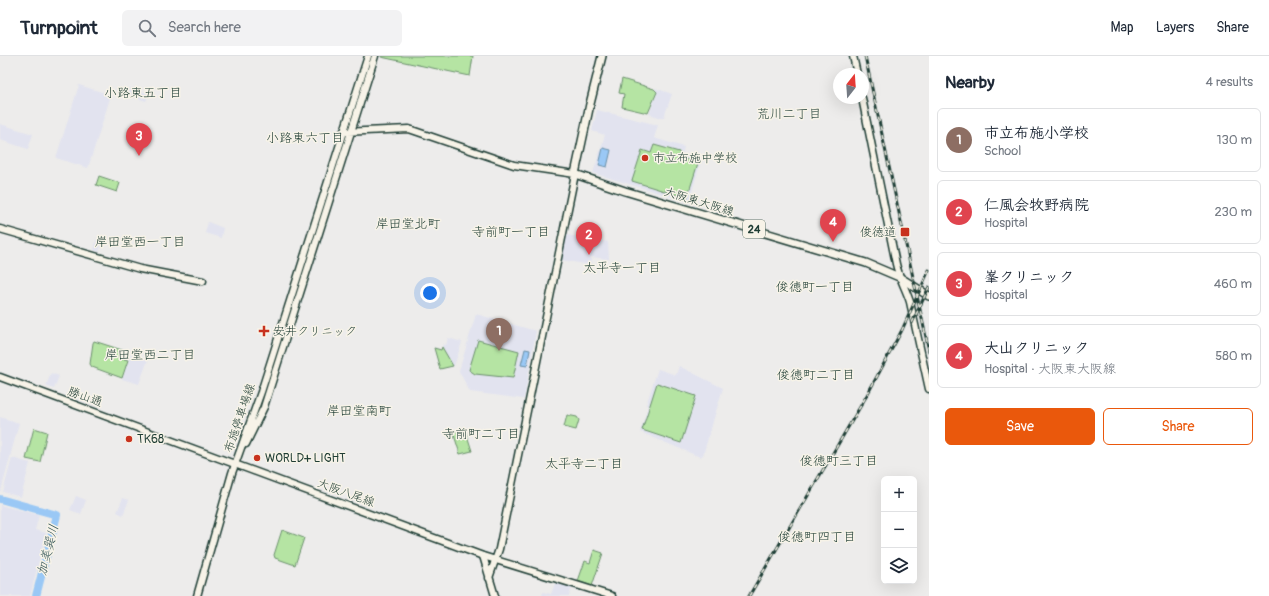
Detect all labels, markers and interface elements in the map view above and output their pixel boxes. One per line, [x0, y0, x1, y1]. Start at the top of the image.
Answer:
search box [122, 10, 402, 46]
text: Turnpoint [20, 16, 98, 40]
icon: search [136, 17, 158, 39]
text: Search here [168, 18, 241, 37]
text: Map [1111, 19, 1134, 36]
text: Layers [1156, 19, 1194, 36]
text: Share [1216, 19, 1249, 36]
north arrow [833, 68, 869, 104]
text: Nearby [945, 72, 994, 93]
text: 4 results [1206, 74, 1253, 90]
district label: 小路東五丁目 [104, 85, 182, 101]
district label: 荒川二丁目 [756, 106, 822, 122]
pin: 3 [126, 123, 152, 156]
text: 市立布施小学校 [984, 124, 1089, 143]
district label: 小路東六丁目 [266, 130, 344, 146]
text: 1 [956, 132, 962, 148]
text: 130 m [1216, 132, 1252, 148]
text: School [984, 143, 1021, 159]
place label: 市立布施中学校 [653, 151, 737, 166]
marker: 市立布施中学校 [640, 153, 650, 163]
street label: 大阪東大阪線 [662, 184, 736, 220]
text: 仁風会牧野病院 [984, 196, 1089, 215]
text: 2 [955, 204, 963, 220]
text: 230 m [1215, 204, 1252, 220]
pin: 4 [820, 209, 846, 242]
text: Hospital [984, 215, 1028, 231]
district label: 岸田堂北町 [375, 216, 441, 232]
road number: 24 [743, 220, 765, 238]
pin: 2 [576, 222, 602, 255]
district label: 寺前町一丁目 [472, 224, 550, 240]
place label: 俊徳道 [860, 225, 896, 240]
marker: 俊徳道 [899, 226, 911, 238]
district label: 岸田堂西一丁目 [94, 234, 186, 250]
district label: 太平寺一丁目 [583, 260, 661, 276]
text: 峯クリニック [984, 268, 1074, 287]
text: 3 [955, 276, 963, 292]
text: 460 m [1214, 276, 1252, 292]
district label: 俊徳町一丁目 [776, 279, 854, 295]
your location [420, 283, 440, 303]
text: Hospital [984, 287, 1028, 303]
pin: 1 [486, 318, 512, 351]
place label: 安井クリニック [273, 324, 357, 339]
marker: 安井クリニック [258, 325, 270, 337]
text: 大山クリニック [984, 339, 1089, 358]
district label: 岸田堂西二丁目 [104, 347, 196, 363]
text: 4 [955, 348, 963, 364]
text: 580 m [1215, 348, 1252, 364]
text: Hospital · 大阪東大阪線 [984, 361, 1116, 377]
district label: 俊徳町二丁目 [777, 367, 855, 383]
street label: 布施停車場線 [221, 382, 259, 454]
street label: 勝山通 [66, 384, 104, 410]
district label: 岸田堂南町 [326, 403, 392, 419]
button: Save [945, 408, 1095, 445]
button: Share [1103, 408, 1253, 445]
district label: 寺前町二丁目 [442, 426, 520, 442]
place label: TK68 [137, 432, 164, 447]
marker: TK68 [124, 434, 134, 444]
place label: WORLD+ LIGHT [265, 451, 346, 466]
marker: WORLD+ LIGHT [252, 453, 262, 463]
district label: 俊徳町三丁目 [800, 453, 878, 469]
district label: 太平寺二丁目 [545, 456, 623, 472]
street label: 大阪八尾線 [315, 476, 377, 510]
map controls [881, 476, 917, 584]
button: + [881, 476, 917, 512]
button: − [881, 512, 917, 548]
water label: 加美巽川 [34, 523, 62, 577]
district label: 俊徳町四丁目 [778, 529, 856, 545]
button: layers [881, 548, 917, 584]

